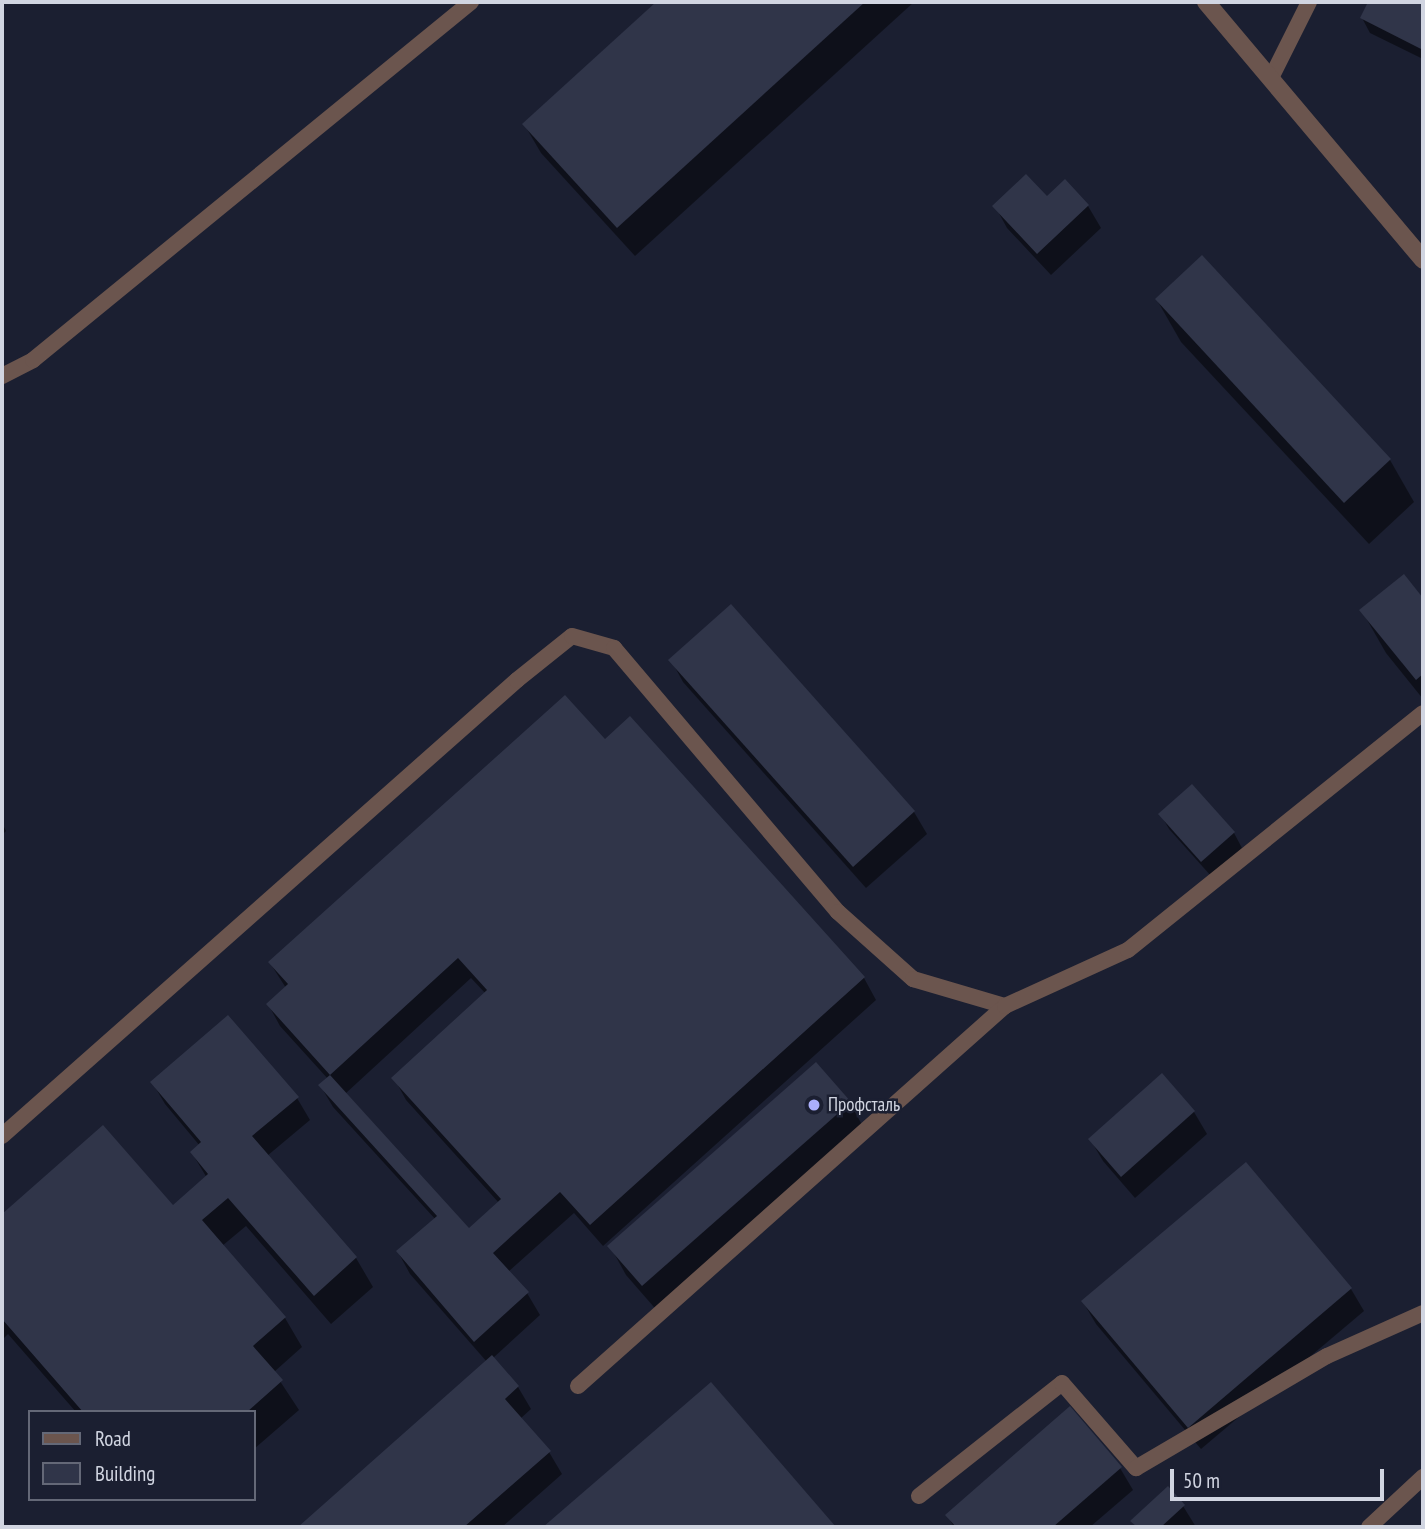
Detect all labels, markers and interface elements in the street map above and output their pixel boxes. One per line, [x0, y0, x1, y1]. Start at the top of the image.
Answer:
place label: Профсталь [828, 1094, 900, 1116]
marker: Профсталь [806, 1097, 822, 1113]
legend [28, 1410, 256, 1501]
text: Road [95, 1425, 131, 1452]
scale bar [1173, 1456, 1386, 1500]
text: Building [95, 1460, 155, 1487]
text: 50 m [1183, 1467, 1220, 1494]

